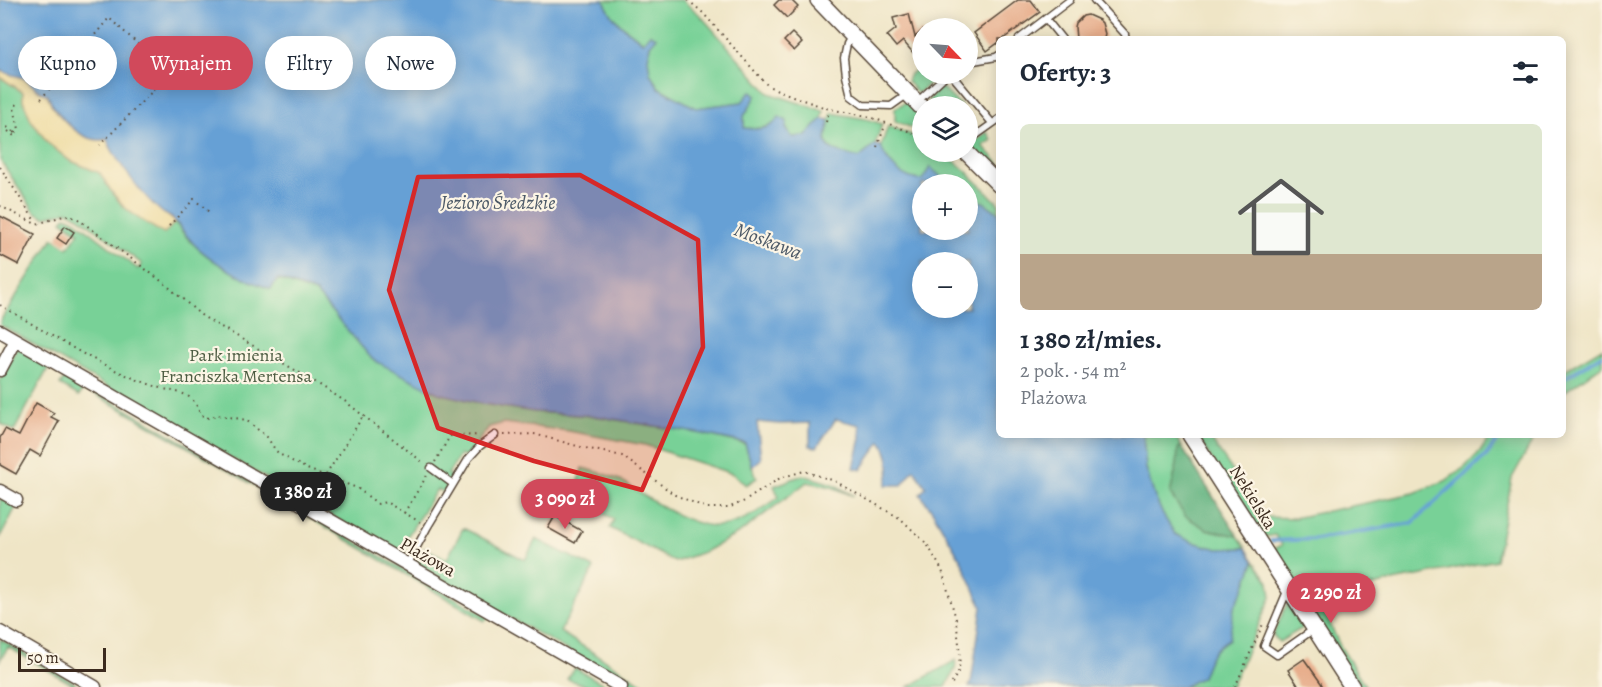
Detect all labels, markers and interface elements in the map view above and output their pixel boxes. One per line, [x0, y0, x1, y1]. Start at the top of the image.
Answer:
north arrow [912, 18, 978, 84]
map controls [912, 18, 978, 318]
chip: Kupno [18, 36, 117, 90]
chip: Wynajem [129, 36, 253, 90]
chip: Filtry [265, 36, 353, 90]
chip: Nowe [365, 36, 456, 90]
text: Oferty: 3 [1020, 55, 1111, 90]
icon: filters [1509, 56, 1542, 89]
button: layers [912, 96, 978, 162]
icon: home [1227, 163, 1335, 271]
button: + [912, 174, 978, 240]
water label: Jezioro Średzkie [440, 189, 555, 216]
water label: Moskawa [730, 216, 806, 266]
button: − [912, 252, 978, 318]
text: 1 380 zł/mies. [1020, 322, 1162, 357]
park label: Park imienia Franciszka Mertensa [160, 343, 313, 388]
text: 2 pok. · 54 m² [1020, 357, 1126, 384]
text: Plażowa [1020, 384, 1087, 411]
street label: Nekielska [1224, 460, 1282, 534]
pin: 1 380 zł [241, 472, 365, 523]
text: 1 380 zł [274, 478, 332, 505]
pin: 3 090 zł [503, 479, 627, 530]
text: 3 090 zł [535, 485, 595, 512]
street label: Plażowa [396, 531, 461, 583]
pin: 2 290 zł [1269, 573, 1393, 624]
text: 2 290 zł [1301, 579, 1361, 606]
scale bar [18, 645, 106, 672]
text: 50 m [27, 647, 59, 669]

